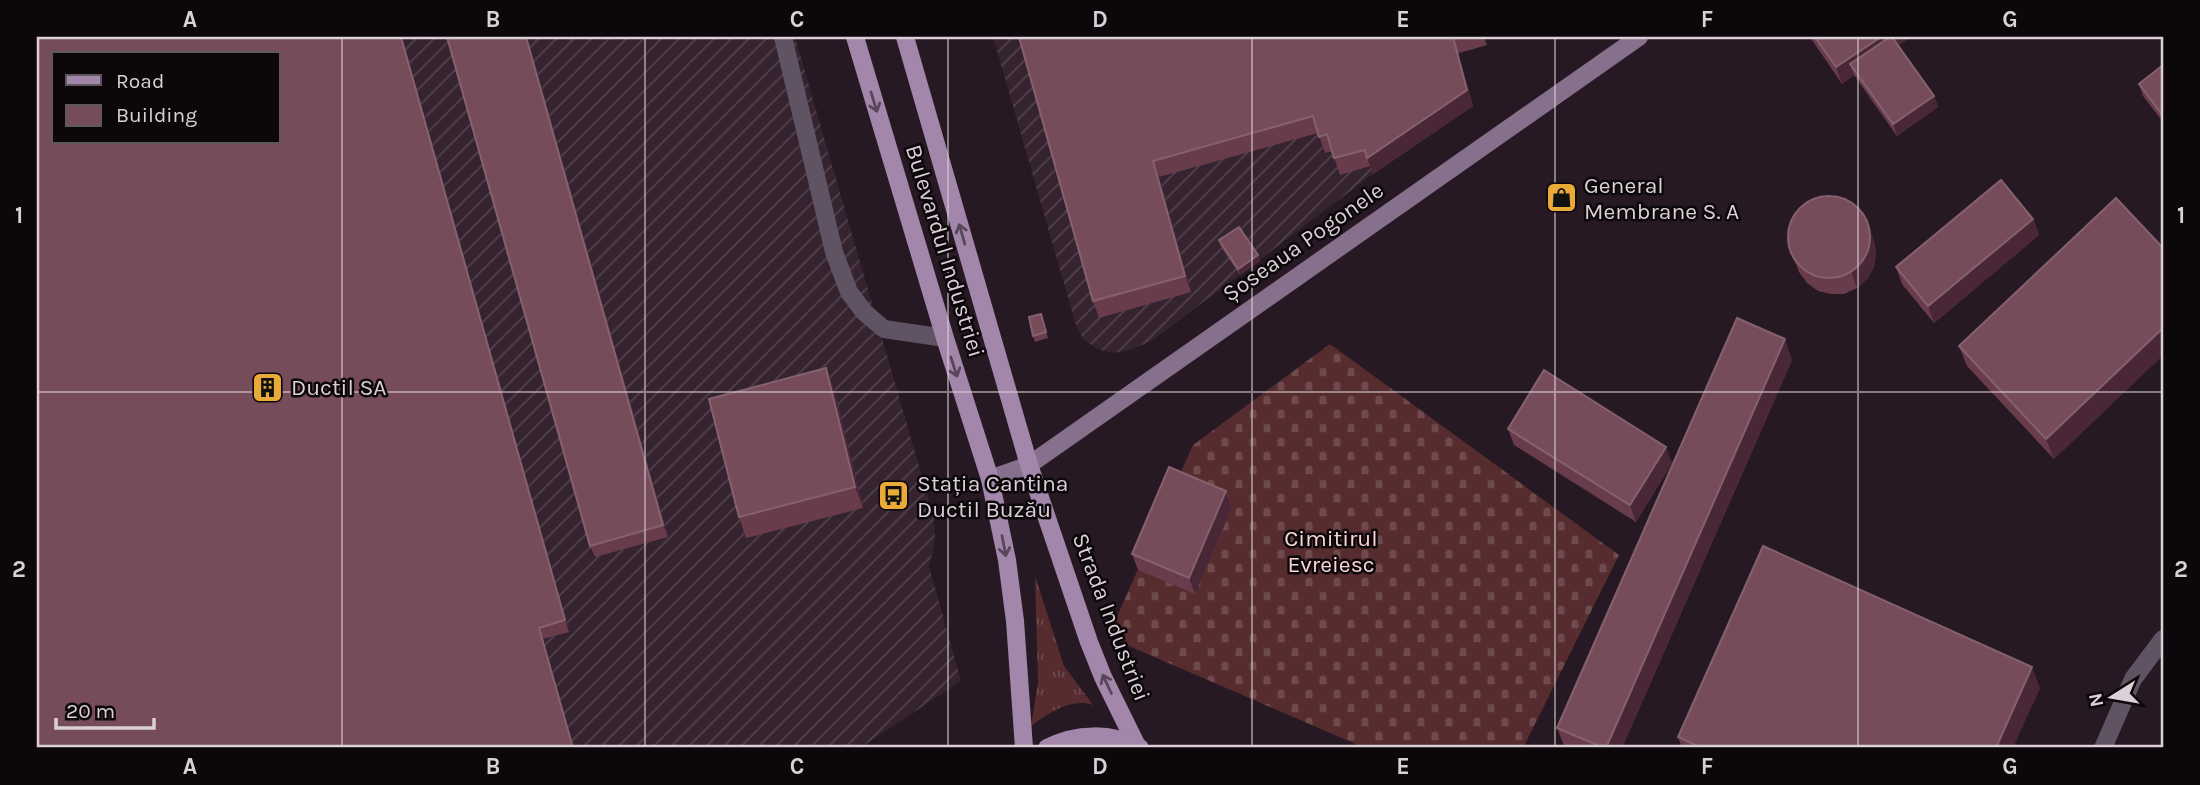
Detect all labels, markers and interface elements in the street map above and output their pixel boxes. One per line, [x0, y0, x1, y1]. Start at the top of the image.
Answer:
text: A [183, 6, 197, 33]
text: B [486, 6, 500, 33]
text: C [790, 6, 804, 33]
text: D [1092, 6, 1108, 33]
text: E [1396, 6, 1410, 33]
text: F [1701, 6, 1713, 33]
text: G [2002, 6, 2018, 33]
legend [52, 52, 280, 144]
text: Road [116, 69, 164, 93]
one-way arrow [869, 91, 882, 113]
text: Building [116, 103, 197, 127]
street label: Bulevardul Industriei [900, 141, 990, 361]
place label: General Membrane S. A [1584, 172, 1739, 225]
street label: Șoseaua Pogonele [1217, 176, 1389, 308]
shop icon: General Membrane S. A [1544, 181, 1578, 215]
text: 1 [15, 202, 23, 229]
text: 1 [2177, 202, 2185, 229]
one-way arrow [955, 224, 968, 246]
one-way arrow [948, 356, 961, 378]
building icon: Ductil SA [251, 370, 285, 404]
place label: Ductil SA [291, 374, 387, 401]
place label: Stația Cantina Ductil Buzău [917, 470, 1069, 523]
bus stop icon: Stația Cantina Ductil Buzău [877, 479, 911, 513]
park label: Cimitirul Evreiesc [1284, 525, 1378, 578]
street label: Strada Industriei [1067, 529, 1155, 705]
one-way arrow [997, 534, 1011, 557]
text: 2 [12, 556, 26, 583]
text: 2 [2174, 556, 2188, 583]
north arrow [2078, 662, 2148, 732]
one-way arrow [1100, 674, 1113, 696]
scale bar [56, 687, 154, 731]
text: N [2084, 691, 2108, 709]
text: 20 m [66, 699, 115, 723]
text: A [183, 753, 197, 780]
text: B [486, 753, 500, 780]
text: C [790, 753, 804, 780]
text: D [1092, 753, 1108, 780]
text: E [1396, 753, 1410, 780]
text: F [1701, 753, 1713, 780]
text: G [2002, 753, 2018, 780]

